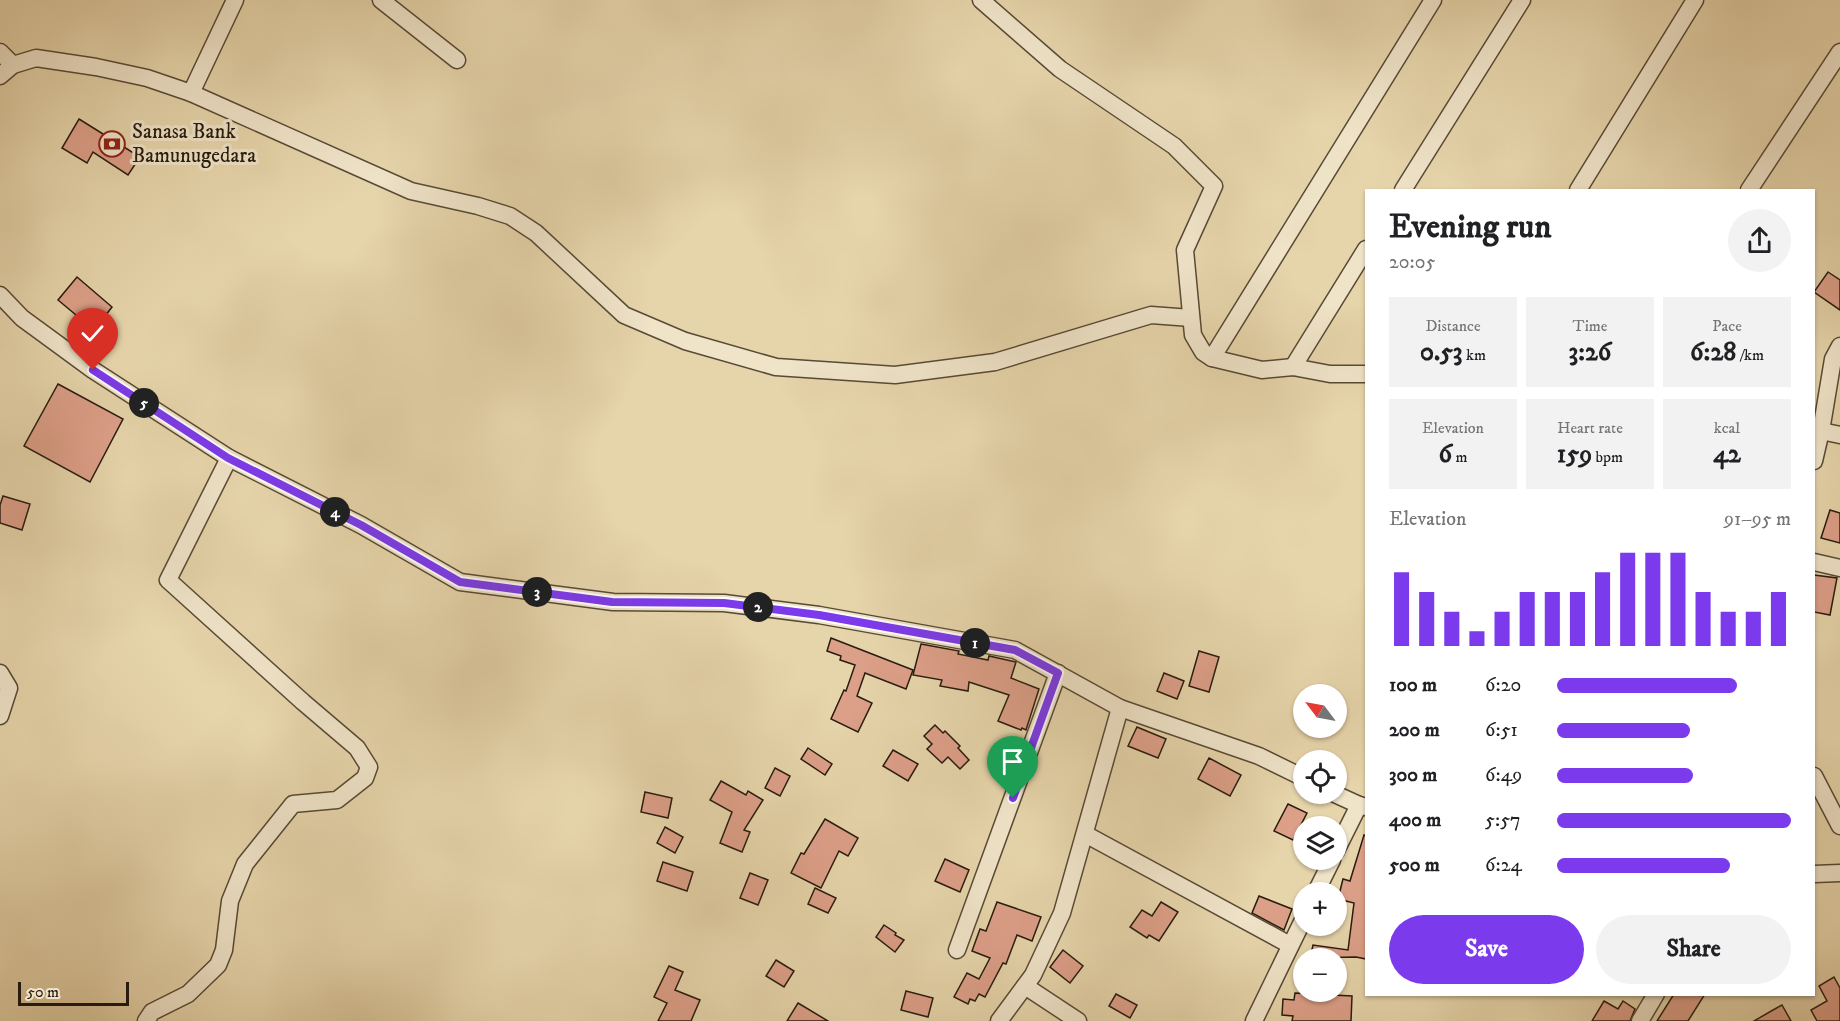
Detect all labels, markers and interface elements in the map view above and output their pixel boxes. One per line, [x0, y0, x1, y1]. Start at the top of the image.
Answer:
place label: Sanasa Bank Bamunugedara [132, 119, 256, 169]
bank icon: Sanasa Bank Bamunugedara [97, 129, 127, 159]
text: Evening run [1389, 207, 1551, 248]
button: share [1728, 209, 1791, 272]
text: 20:05 [1389, 250, 1436, 275]
pin [67, 308, 118, 370]
text: Distance [1425, 316, 1481, 336]
text: Time [1573, 316, 1607, 336]
text: Pace [1712, 316, 1742, 336]
icon: check [76, 317, 109, 350]
text: 0.53 [1420, 336, 1463, 369]
text: 3:26 [1569, 336, 1611, 369]
text: 6:28 [1690, 336, 1736, 369]
text: km [1463, 345, 1486, 365]
text: /km [1736, 345, 1764, 365]
pin: 5 [129, 388, 159, 418]
text: 5 [140, 393, 148, 413]
text: Elevation [1422, 418, 1484, 438]
text: Heart rate [1557, 418, 1623, 438]
text: kcal [1714, 418, 1740, 438]
text: 6 [1439, 438, 1452, 471]
text: 159 [1557, 438, 1592, 471]
text: 42 [1713, 438, 1741, 471]
text: m [1452, 447, 1468, 467]
text: bpm [1592, 447, 1623, 467]
pin: 4 [320, 497, 350, 527]
text: 4 [330, 502, 340, 522]
text: Elevation [1389, 507, 1466, 532]
text: 91–95 m [1724, 507, 1791, 532]
pin: 3 [522, 577, 552, 607]
text: 3 [534, 582, 540, 602]
pin: 2 [743, 592, 773, 622]
text: 2 [754, 597, 762, 617]
pin: 1 [960, 628, 990, 658]
text: 1 [972, 633, 978, 653]
text: 100 m [1389, 673, 1437, 698]
text: 6:20 [1485, 673, 1521, 698]
north arrow [1293, 684, 1347, 738]
map controls [1293, 684, 1347, 1002]
text: 200 m [1389, 718, 1440, 743]
text: 6:51 [1485, 718, 1518, 743]
pin [987, 736, 1038, 798]
icon: arrive [996, 745, 1029, 778]
button: locate [1293, 750, 1347, 804]
text: 300 m [1389, 763, 1437, 788]
text: 6:49 [1485, 763, 1522, 788]
text: 400 m [1389, 808, 1441, 833]
text: 5:57 [1485, 808, 1521, 833]
button: layers [1293, 816, 1347, 870]
text: 500 m [1389, 853, 1440, 878]
text: 6:24 [1485, 853, 1522, 878]
button: + [1293, 882, 1347, 936]
button: Save [1389, 915, 1584, 984]
button: Share [1596, 915, 1791, 984]
button: − [1293, 948, 1347, 1002]
scale bar [18, 979, 129, 1006]
text: 50 m [27, 982, 59, 1002]

